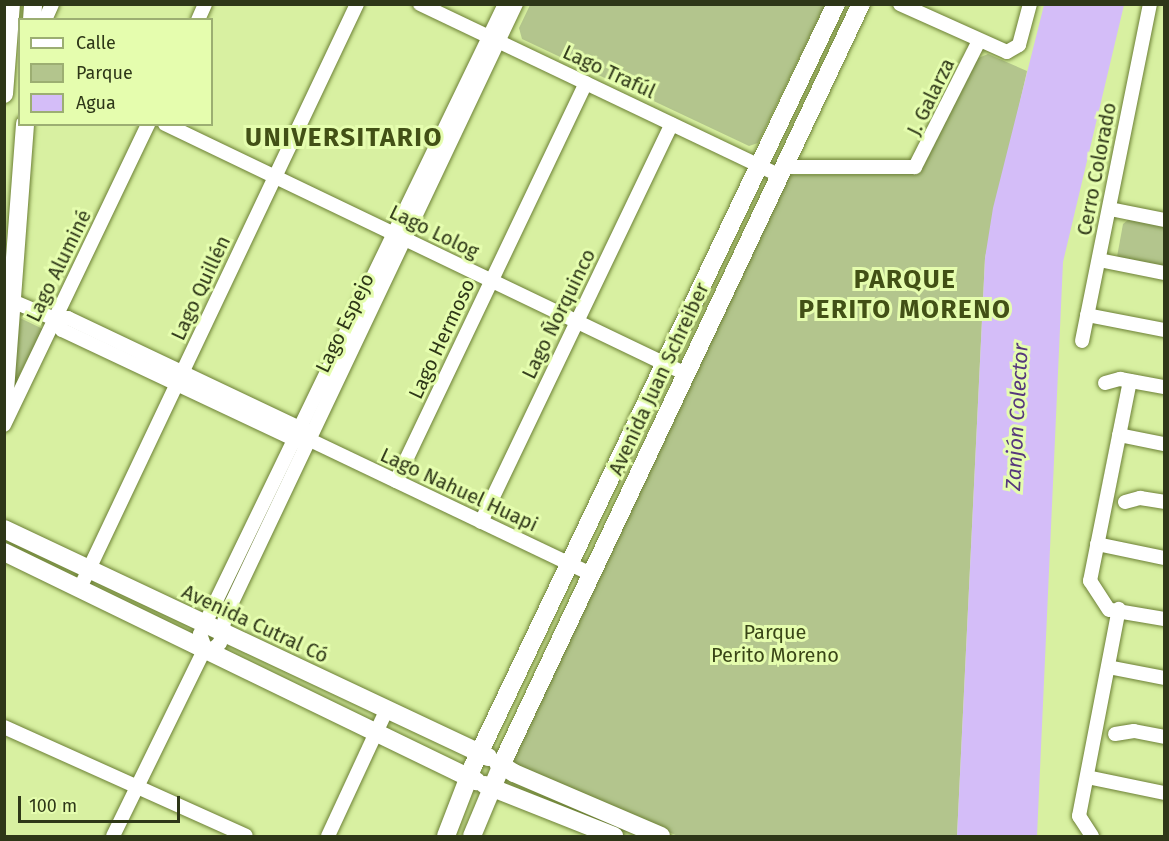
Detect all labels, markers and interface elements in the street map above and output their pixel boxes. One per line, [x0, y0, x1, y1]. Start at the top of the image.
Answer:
legend [18, 18, 213, 126]
text: Calle [76, 32, 116, 54]
street label: Lago Trafúl [559, 40, 659, 104]
street label: J. Galarza [902, 54, 960, 140]
text: Parque [76, 62, 133, 84]
text: Agua [76, 92, 116, 114]
street label: Cerro Colorado [1072, 100, 1122, 238]
district label: UNIVERSITARIO [245, 122, 443, 154]
street label: Lago Lolog [385, 200, 483, 264]
street label: Lago Aluminé [22, 206, 96, 326]
street label: Lago Quillén [166, 232, 236, 344]
street label: Lago Ñorquinco [517, 245, 601, 383]
district label: PARQUE PERITO MORENO [799, 264, 1011, 326]
street label: Lago Espejo [311, 269, 379, 377]
street label: Lago Hermoso [404, 275, 480, 403]
street label: Avenida Juan Schreiber [604, 279, 714, 479]
water label: Zanjón Colector [1001, 343, 1033, 491]
street label: Lago Nahuel Huapi [376, 443, 542, 537]
street label: Avenida Cutral Có [178, 580, 332, 668]
park label: Parque Perito Moreno [711, 620, 839, 667]
scale bar [21, 784, 183, 822]
text: 100 m [29, 795, 77, 817]

